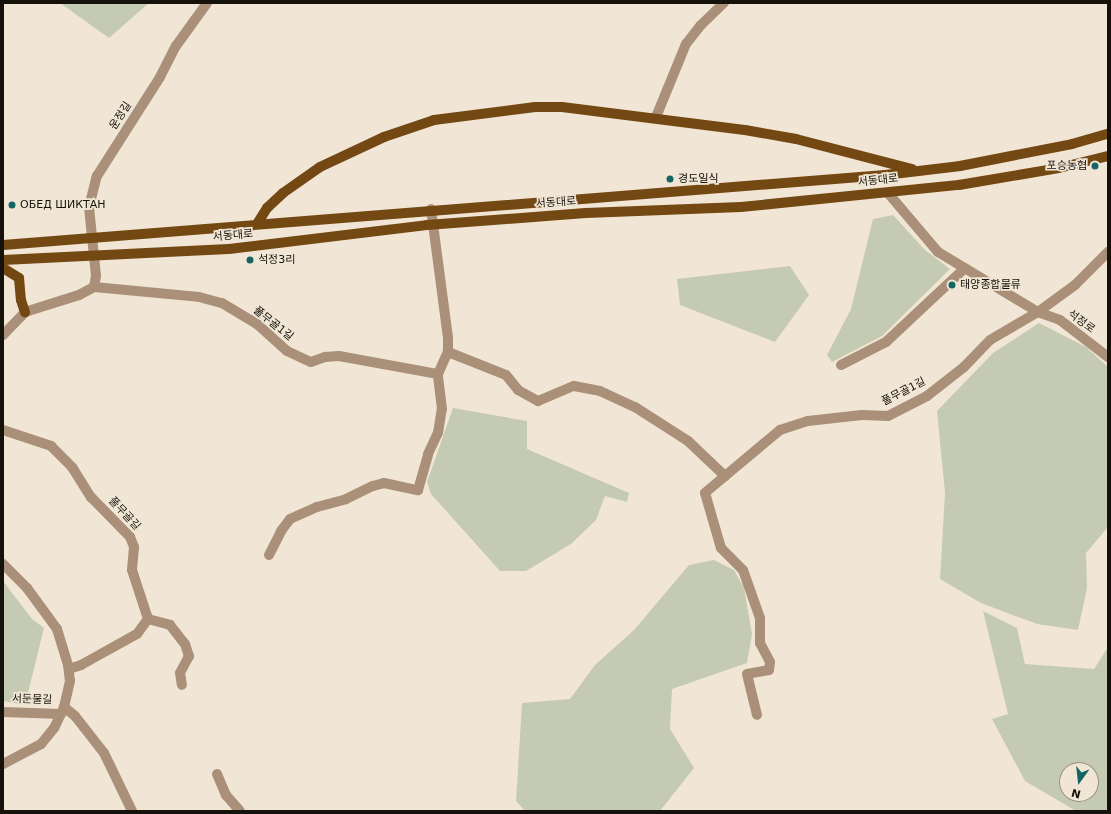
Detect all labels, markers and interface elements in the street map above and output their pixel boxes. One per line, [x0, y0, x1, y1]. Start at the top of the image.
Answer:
street label: 운정길 [107, 100, 135, 132]
place label: 포승농협 [1047, 159, 1087, 173]
marker: 포승농협 [1090, 161, 1100, 171]
place label: 경도일식 [678, 172, 718, 186]
street label: 서동대로 [857, 172, 899, 190]
marker: 경도일식 [665, 174, 675, 184]
street label: 서동대로 [535, 195, 577, 211]
place label: ОБЕД ШИКТАН [20, 198, 106, 212]
marker: ОБЕД ШИКТАН [7, 200, 17, 210]
street label: 서동대로 [212, 228, 254, 244]
place label: 석정3리 [258, 253, 295, 267]
marker: 석정3리 [245, 255, 255, 265]
place label: 태양종합물류 [960, 278, 1021, 292]
marker: 태양종합물류 [947, 280, 957, 290]
street label: 풀무골1길 [250, 304, 296, 344]
street label: 석정로 [1065, 308, 1097, 336]
street label: 풀무골1길 [880, 375, 928, 409]
street label: 풀무골길 [105, 495, 143, 533]
street label: 서둔물길 [12, 693, 52, 707]
north arrow [1059, 762, 1099, 802]
text: N [1070, 786, 1082, 801]

